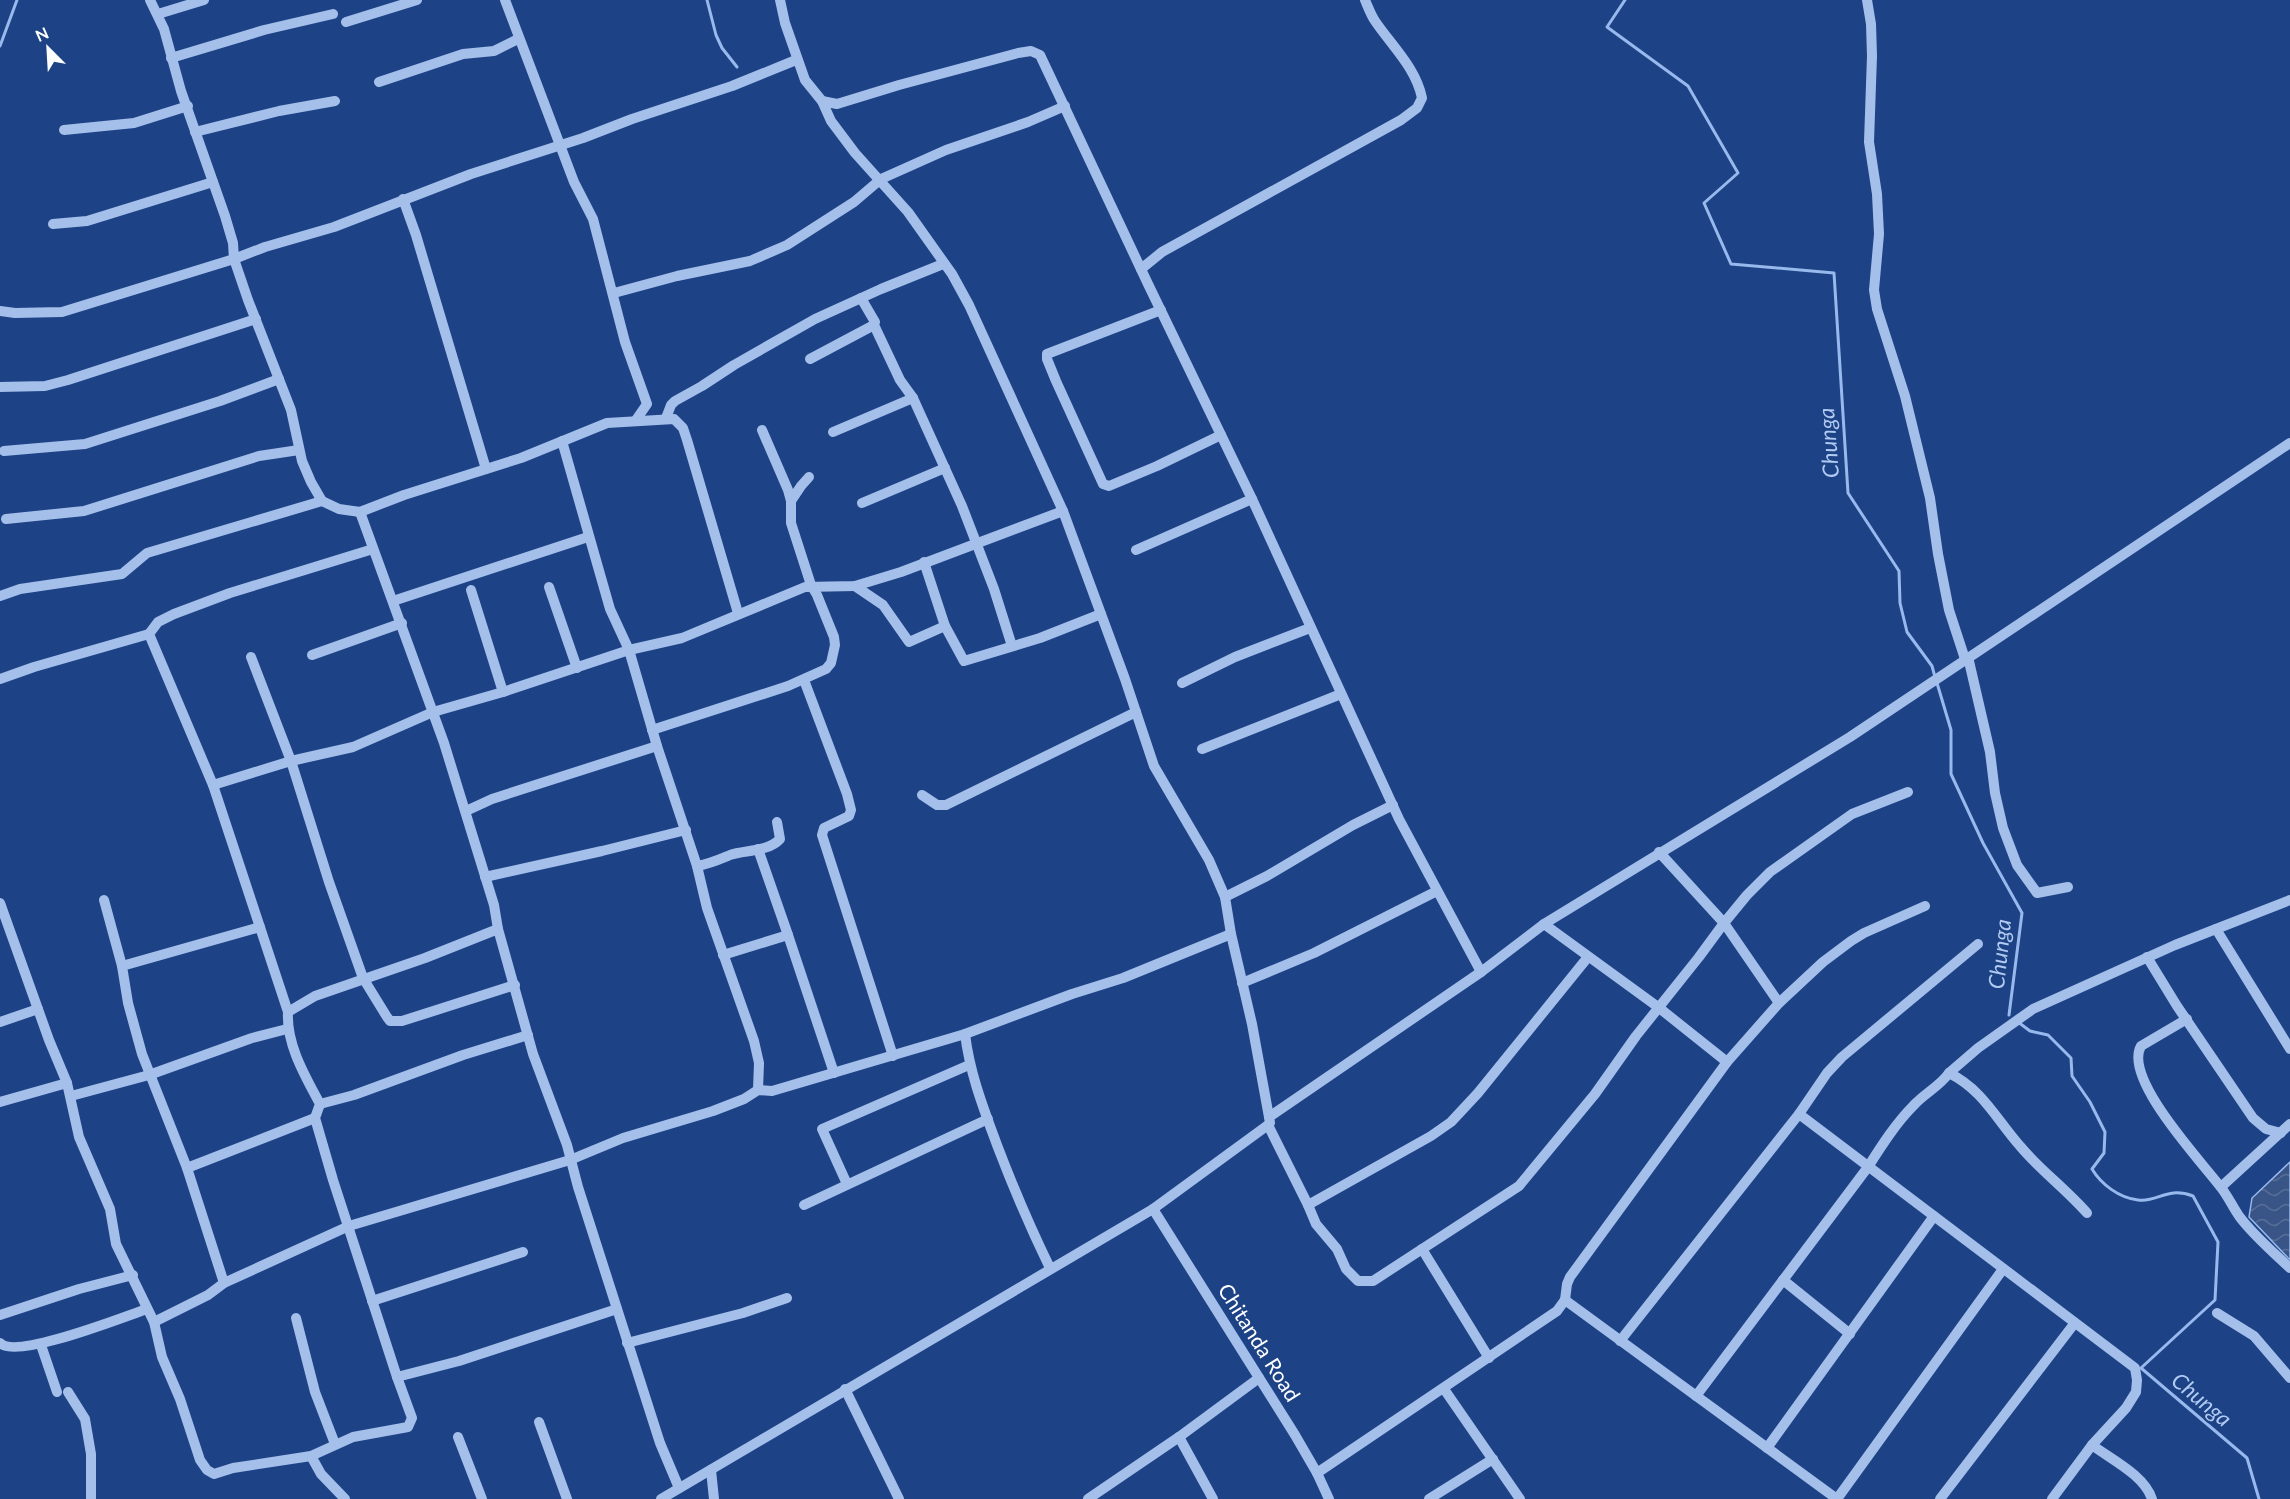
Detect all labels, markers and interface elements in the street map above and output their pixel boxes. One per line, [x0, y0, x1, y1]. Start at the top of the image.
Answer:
north arrow [18, 18, 78, 78]
text: N [32, 23, 51, 45]
water label: Chunga [1812, 407, 1844, 479]
water label: Chunga [1982, 918, 2016, 990]
street label: Chitanda Road [1214, 1278, 1306, 1406]
water label: Chunga [2166, 1366, 2238, 1432]

